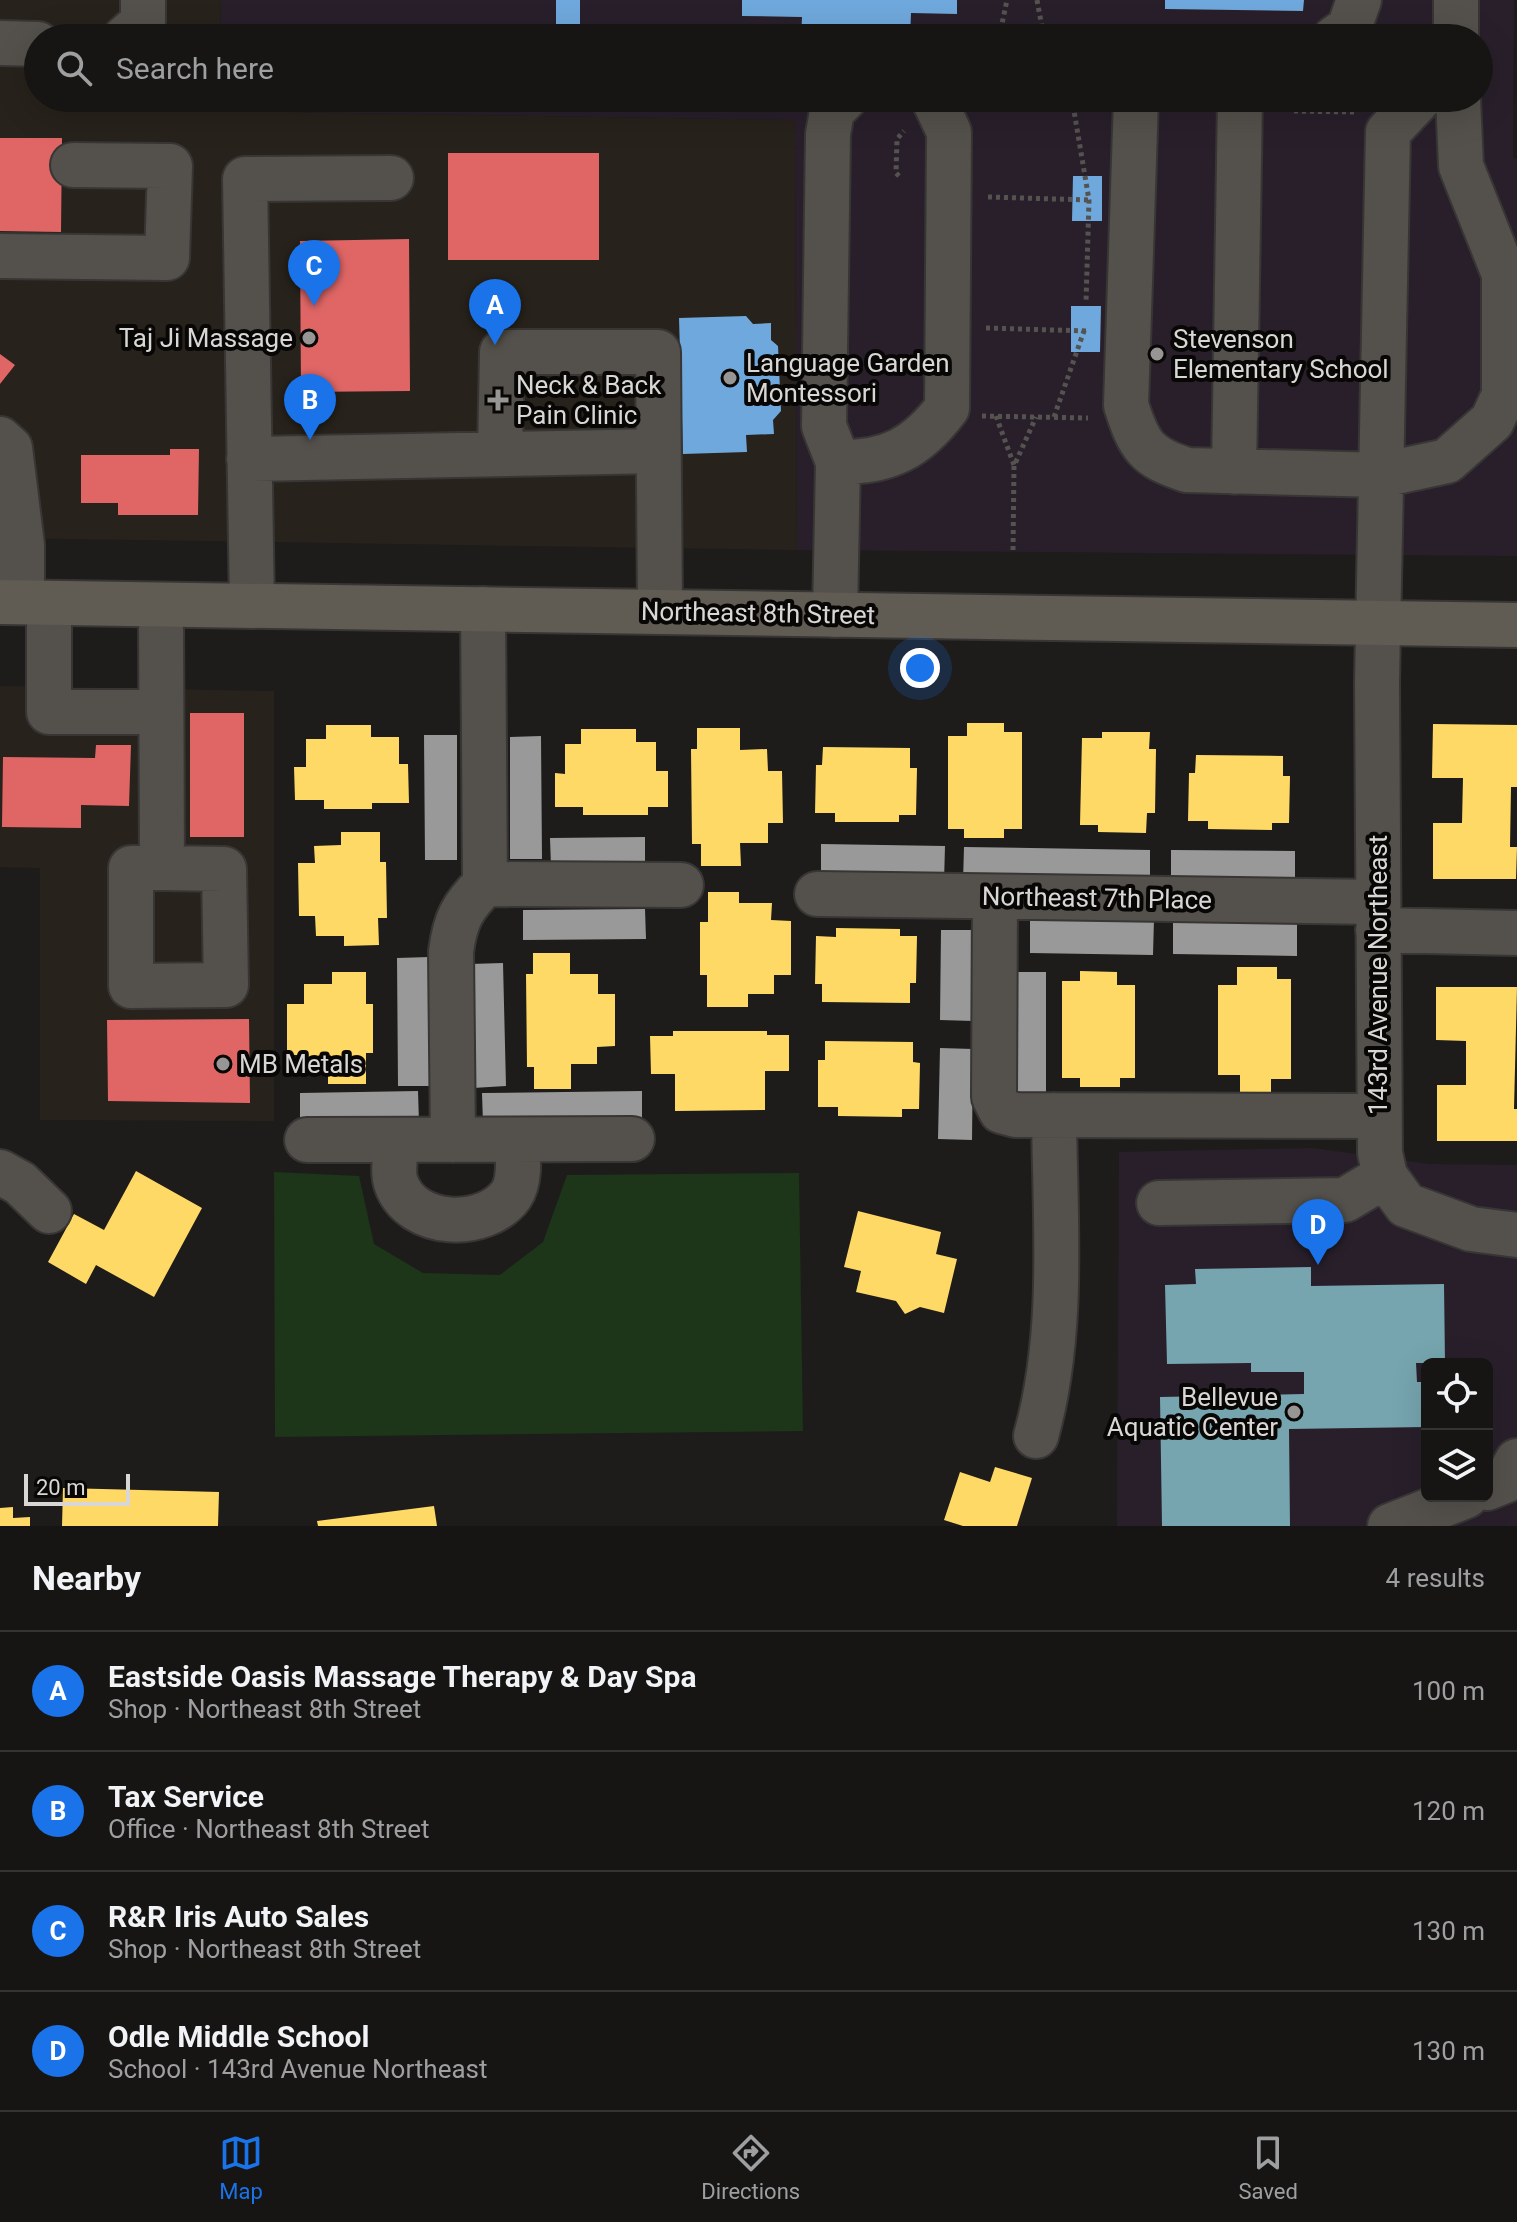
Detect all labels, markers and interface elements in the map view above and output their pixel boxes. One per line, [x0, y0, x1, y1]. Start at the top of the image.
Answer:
search box [24, 24, 1493, 112]
icon: search [52, 46, 96, 90]
text: Search here [116, 51, 274, 86]
pin: C [288, 240, 340, 306]
pin: A [469, 279, 521, 345]
place label: Taj Ji Massage [119, 323, 293, 353]
place label: Stevenson Elementary School [1173, 324, 1389, 384]
marker: Taj Ji Massage [300, 329, 318, 347]
marker: Stevenson Elementary School [1148, 345, 1166, 363]
place label: Language Garden Montessori [746, 348, 950, 408]
marker: Language Garden Montessori [721, 369, 739, 387]
place label: Neck & Back Pain Clinic [516, 370, 662, 430]
pin: B [284, 374, 336, 440]
marker: Neck & Back Pain Clinic [487, 389, 509, 411]
street label: Northeast 8th Street [641, 596, 875, 630]
your location [900, 648, 940, 688]
street label: 143rd Avenue Northeast [1363, 835, 1393, 1115]
street label: Northeast 7th Place [982, 881, 1212, 915]
place label: MB Metals [239, 1049, 363, 1079]
marker: MB Metals [214, 1055, 232, 1073]
pin: D [1292, 1199, 1344, 1265]
map controls [1421, 1358, 1493, 1502]
button: locate [1421, 1358, 1493, 1430]
place label: Bellevue Aquatic Center [1107, 1382, 1278, 1442]
marker: Bellevue Aquatic Center [1285, 1403, 1303, 1421]
button: layers [1421, 1430, 1493, 1502]
scale bar [24, 1470, 130, 1506]
text: 20 m [36, 1475, 85, 1500]
text: Nearby [32, 1558, 141, 1598]
text: 4 results [1386, 1563, 1485, 1593]
text: Eastside Oasis Massage Therapy & Day Spa [108, 1659, 696, 1694]
text: A [49, 1676, 67, 1706]
text: 100 m [1412, 1676, 1485, 1706]
text: Shop · Northeast 8th Street [108, 1694, 421, 1724]
text: Tax Service [108, 1779, 264, 1814]
text: B [50, 1796, 66, 1826]
text: 120 m [1412, 1796, 1485, 1826]
text: Office · Northeast 8th Street [108, 1814, 430, 1844]
text: R&R Iris Auto Sales [108, 1899, 369, 1934]
text: C [49, 1916, 67, 1946]
text: 130 m [1412, 1916, 1485, 1946]
text: Shop · Northeast 8th Street [108, 1934, 421, 1964]
text: Odle Middle School [108, 2019, 369, 2054]
text: D [50, 2036, 66, 2066]
text: 130 m [1412, 2036, 1485, 2066]
text: School · 143rd Avenue Northeast [108, 2054, 488, 2084]
tab: Map [219, 2131, 263, 2204]
tab: Directions [701, 2131, 800, 2204]
tab: Saved [1238, 2131, 1298, 2204]

